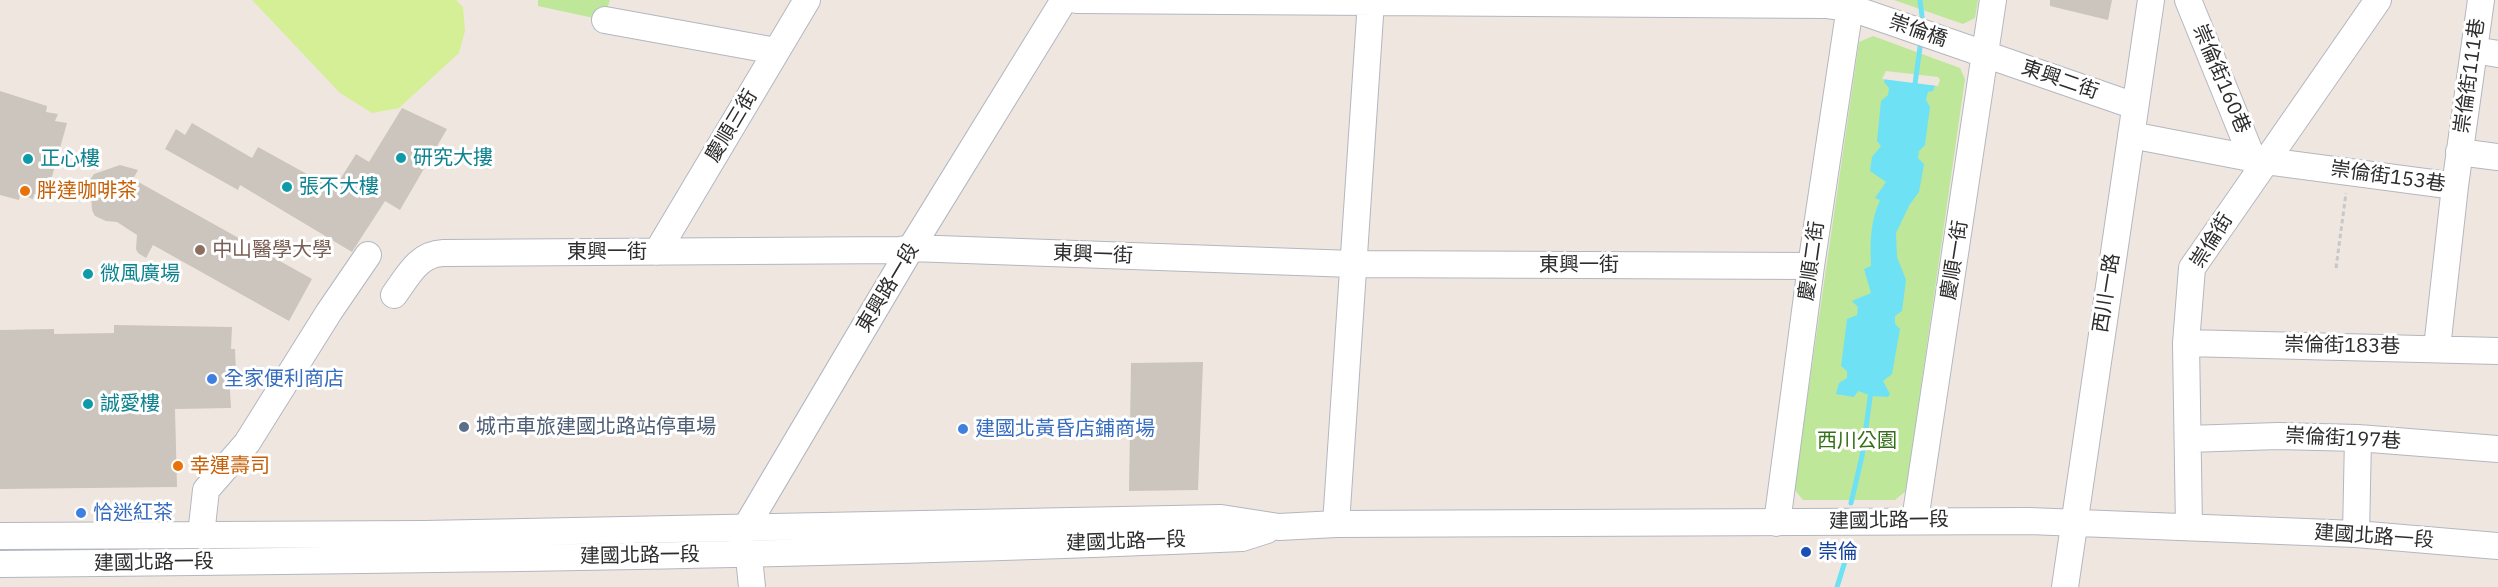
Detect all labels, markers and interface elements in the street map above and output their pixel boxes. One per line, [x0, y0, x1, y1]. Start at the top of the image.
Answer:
street label: 崇倫橋 [1886, 10, 1950, 52]
street label: 崇倫街111巷 [2450, 17, 2490, 135]
street label: 崇倫街160巷 [2187, 21, 2255, 137]
street label: 東興二街 [2018, 56, 2102, 104]
street label: 慶順三街 [701, 86, 763, 166]
place label: 研究大摟 [413, 146, 493, 170]
place label: 正心樓 [40, 147, 100, 171]
marker: 研究大摟 [394, 151, 408, 165]
marker: 正心樓 [21, 152, 35, 166]
street label: 崇倫街153巷 [2329, 157, 2447, 197]
place label: 張不大樓 [299, 175, 379, 199]
place label: 胖達咖啡茶 [37, 179, 137, 203]
marker: 張不大樓 [280, 180, 294, 194]
marker: 胖達咖啡茶 [18, 184, 32, 198]
street label: 崇倫街 [2186, 209, 2238, 273]
street label: 慶順一街 [1937, 219, 1973, 301]
street label: 慶順二街 [1795, 220, 1829, 302]
place label: 中山醫學大學 [212, 238, 332, 262]
street label: 東興路一段 [852, 239, 924, 337]
street label: 東興一街 [567, 240, 647, 264]
street label: 東興一街 [1053, 242, 1133, 268]
marker: 中山醫學大學 [193, 243, 207, 257]
street label: 西川一路 [2089, 252, 2125, 334]
street label: 東興一街 [1539, 253, 1619, 277]
place label: 微風廣場 [100, 262, 180, 286]
marker: 微風廣場 [81, 267, 95, 281]
street label: 崇倫街183巷 [2284, 333, 2400, 359]
place label: 全家便利商店 [224, 367, 344, 391]
marker: 全家便利商店 [205, 372, 219, 386]
place label: 誠愛樓 [100, 392, 160, 416]
marker: 誠愛樓 [81, 397, 95, 411]
place label: 城市車旅建國北路站停車場 [476, 415, 716, 439]
place label: 建國北黃昏店鋪商場 [975, 417, 1155, 441]
marker: 城市車旅建國北路站停車場 [457, 420, 471, 434]
marker: 建國北黃昏店鋪商場 [956, 422, 970, 436]
street label: 崇倫街197巷 [2284, 424, 2402, 454]
park label: 西川公園 [1817, 429, 1897, 453]
place label: 幸運壽司 [190, 454, 270, 478]
marker: 幸運壽司 [171, 459, 185, 473]
place label: 恰迷紅茶 [93, 501, 173, 525]
marker: 恰迷紅茶 [74, 506, 88, 520]
street label: 建國北路一段 [1829, 508, 1949, 534]
street label: 建國北路一段 [2313, 521, 2435, 553]
street label: 建國北路一段 [1066, 528, 1186, 556]
place label: 崇倫 [1818, 540, 1858, 564]
street label: 建國北路一段 [580, 543, 700, 569]
marker: 崇倫 [1799, 545, 1813, 559]
street label: 建國北路一段 [94, 550, 214, 576]

